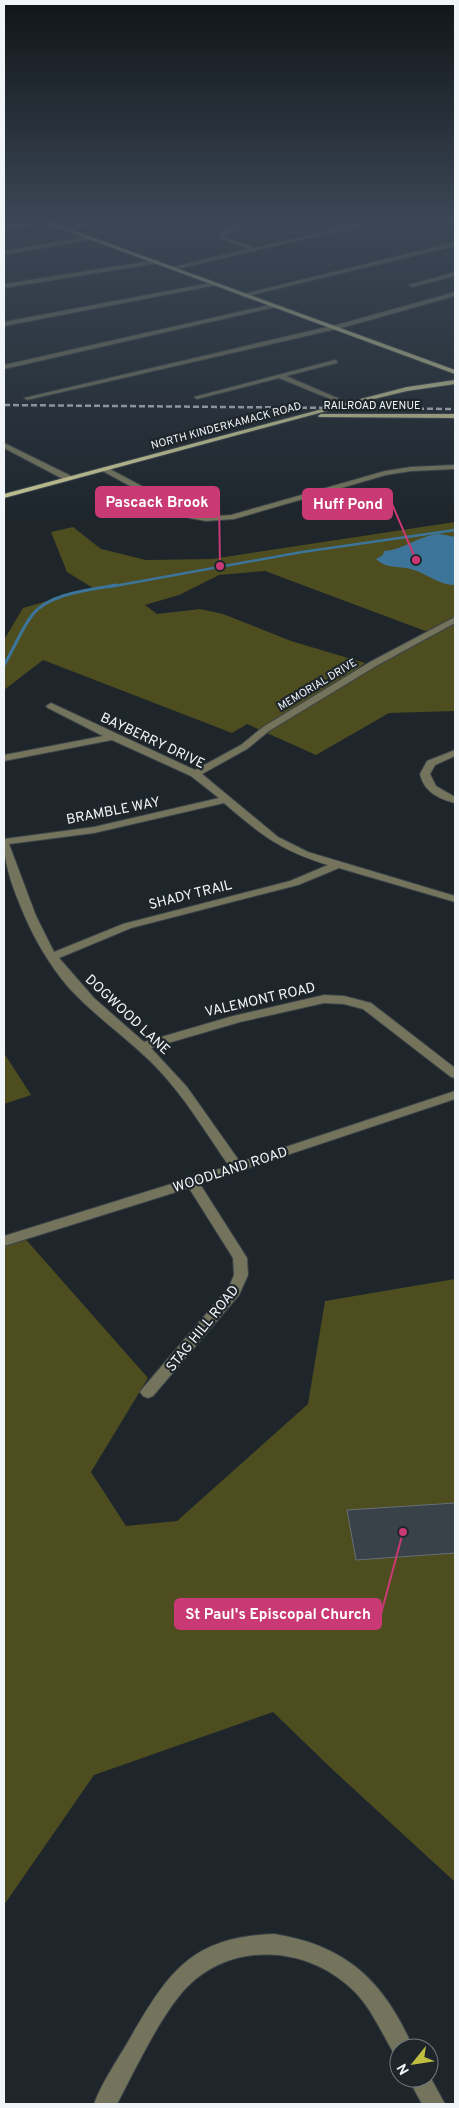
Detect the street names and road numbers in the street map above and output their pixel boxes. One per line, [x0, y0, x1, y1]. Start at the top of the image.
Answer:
street label: NORTH KINDERKAMACK ROAD [149, 399, 303, 453]
street label: RAILROAD AVENUE [323, 399, 421, 413]
street label: MEMORIAL DRIVE [276, 656, 359, 714]
street label: BAYBERRY DRIVE [97, 710, 207, 773]
street label: BRAMBLE WAY [65, 794, 162, 829]
street label: SHADY TRAIL [147, 877, 234, 914]
street label: DOGWOOD LANE [81, 971, 173, 1059]
street label: VALEMONT ROAD [203, 979, 317, 1021]
street label: WOODLAND ROAD [171, 1144, 290, 1197]
street label: STAG HILL ROAD [163, 1282, 243, 1376]

